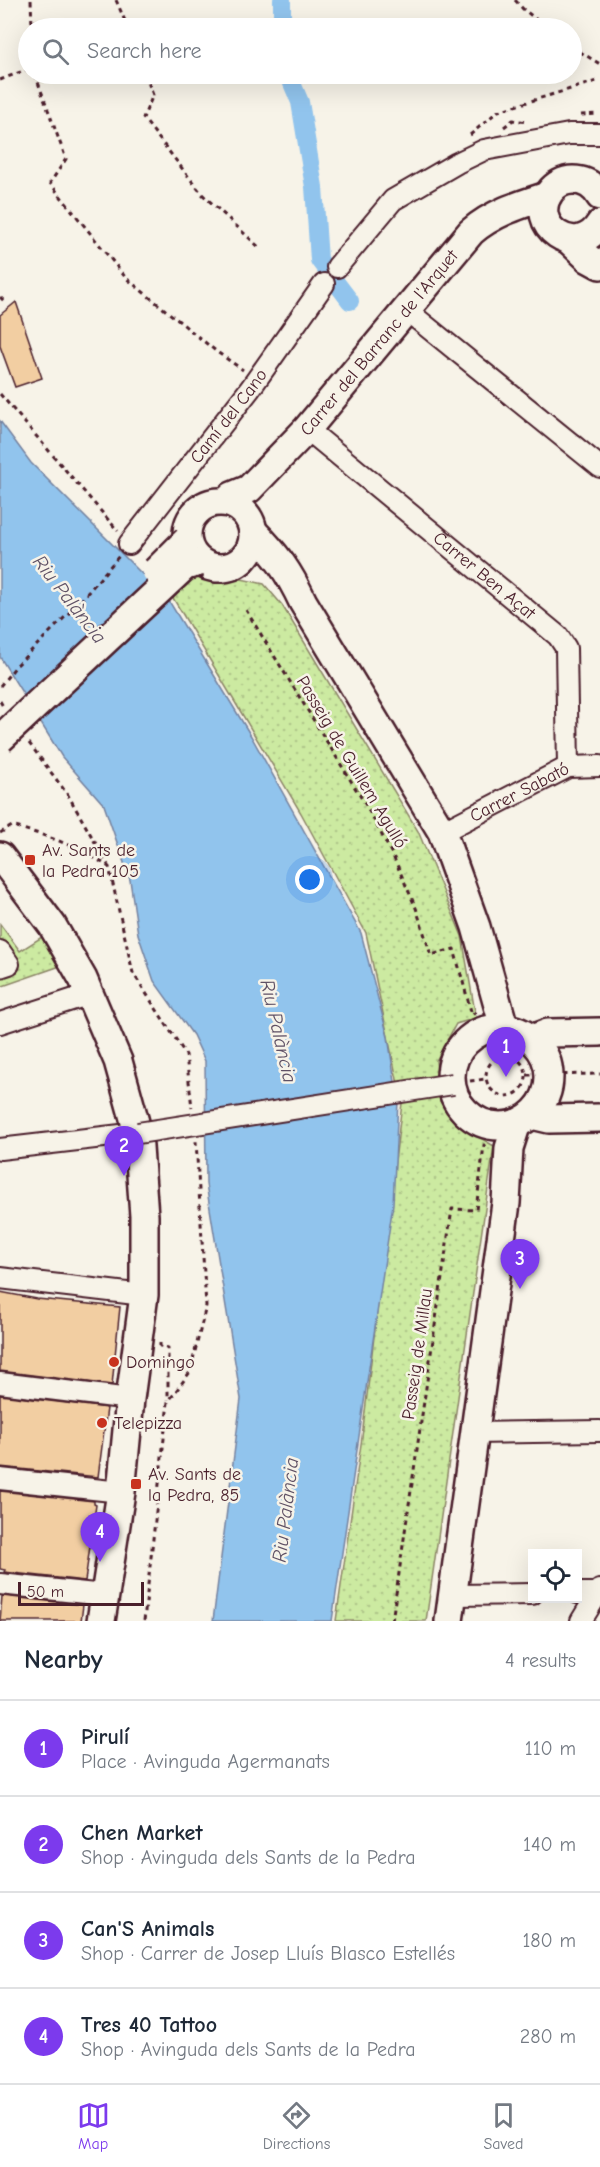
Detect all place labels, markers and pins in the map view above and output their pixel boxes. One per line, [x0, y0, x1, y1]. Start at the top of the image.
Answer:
place label: Av. Sants de la Pedra 105 [42, 840, 139, 882]
marker: Av. Sants de la Pedra 105 [23, 853, 37, 867]
pin: 1 [486, 1028, 526, 1077]
pin: 2 [104, 1126, 144, 1176]
pin: 3 [500, 1240, 540, 1289]
place label: Domingo [126, 1352, 195, 1373]
marker: Domingo [107, 1355, 121, 1369]
place label: Telepizza [114, 1413, 182, 1434]
marker: Telepizza [95, 1416, 109, 1430]
place label: Av. Sants de la Pedra, 85 [148, 1464, 241, 1506]
marker: Av. Sants de la Pedra, 85 [129, 1477, 143, 1491]
pin: 4 [80, 1512, 120, 1562]

